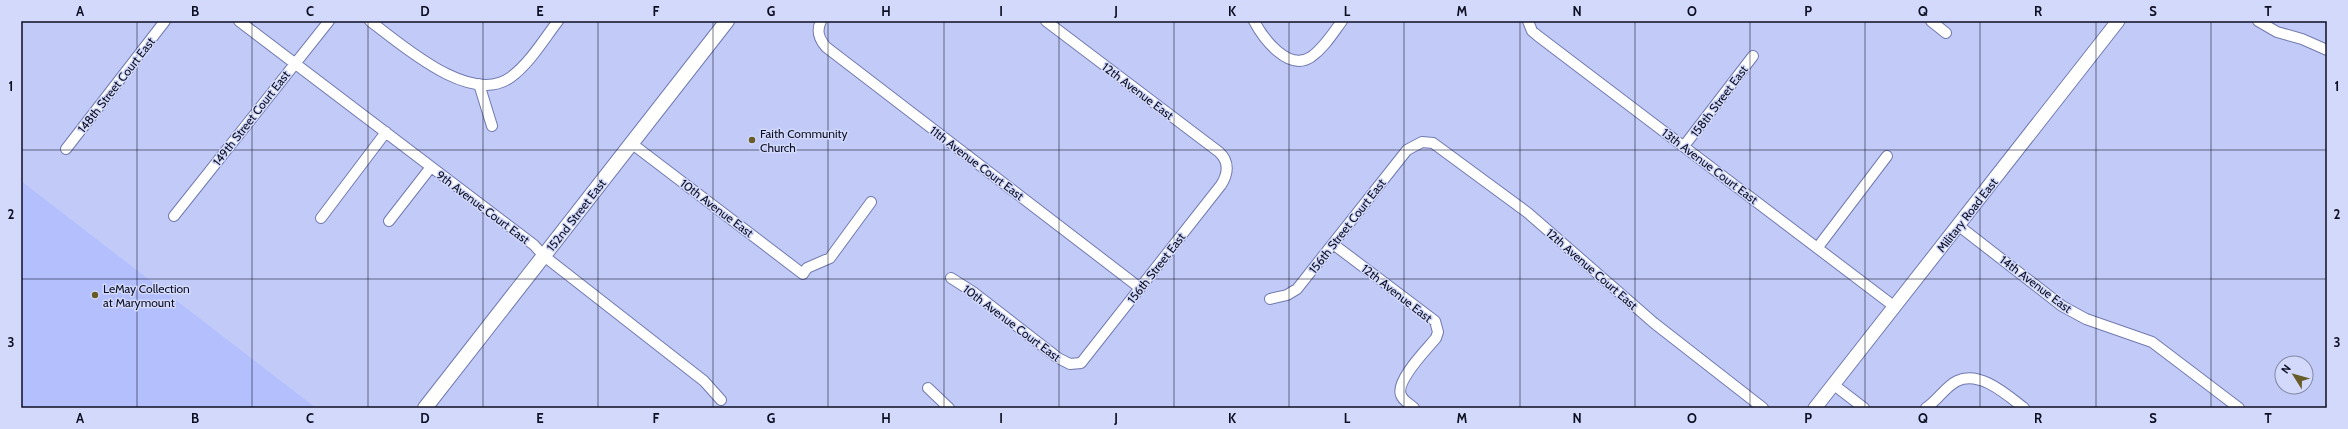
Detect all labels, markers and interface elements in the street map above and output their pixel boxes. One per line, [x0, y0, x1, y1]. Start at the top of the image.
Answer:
text: A [76, 3, 85, 19]
text: B [191, 3, 199, 19]
text: C [306, 3, 314, 19]
text: D [420, 3, 430, 19]
text: E [536, 3, 544, 19]
text: F [653, 3, 660, 19]
text: G [767, 3, 776, 19]
text: H [881, 3, 891, 19]
text: I [999, 3, 1003, 19]
text: J [1113, 3, 1118, 19]
text: K [1228, 3, 1237, 19]
text: L [1344, 3, 1351, 19]
text: M [1457, 3, 1468, 19]
text: N [1572, 3, 1582, 19]
text: O [1687, 3, 1697, 19]
text: P [1804, 3, 1812, 19]
text: Q [1918, 3, 1928, 19]
text: R [2034, 3, 2042, 19]
text: S [2149, 3, 2157, 19]
text: T [2264, 3, 2272, 19]
street label: 148th Street Court East [74, 34, 158, 136]
street label: 12th Avenue East [1099, 59, 1177, 123]
street label: 158th Street East [1687, 62, 1751, 140]
street label: 149th Street Court East [209, 67, 293, 169]
text: 1 [9, 78, 13, 94]
text: 1 [2335, 78, 2339, 94]
street label: 11th Avenue Court East [927, 123, 1027, 203]
street label: 13th Avenue Court East [1659, 125, 1761, 207]
place label: Faith Community Church [760, 126, 848, 155]
marker: Faith Community Church [747, 135, 757, 145]
street label: 9th Avenue Court East [433, 167, 533, 247]
street label: Military Road East [1933, 175, 2001, 255]
street label: 152nd Street East [543, 176, 609, 254]
street label: 10th Avenue East [677, 176, 757, 240]
street label: 156th Street Court East [1305, 176, 1389, 276]
text: 2 [8, 206, 15, 222]
text: 2 [2334, 206, 2341, 222]
street label: 12th Avenue Court East [1543, 225, 1641, 313]
street label: 156th Street East [1124, 230, 1188, 306]
street label: 14th Avenue East [1997, 252, 2075, 316]
street label: 12th Avenue East [1359, 261, 1435, 325]
place label: LeMay Collection at Marymount [103, 281, 190, 310]
street label: 10th Avenue Court East [960, 281, 1064, 365]
marker: LeMay Collection at Marymount [90, 290, 100, 300]
text: 3 [7, 334, 15, 350]
text: 3 [2333, 334, 2341, 350]
north arrow [2274, 355, 2314, 395]
text: N [2278, 362, 2294, 376]
text: A [76, 410, 85, 426]
text: B [191, 410, 199, 426]
text: C [306, 410, 314, 426]
text: D [420, 410, 430, 426]
text: E [536, 410, 544, 426]
text: F [653, 410, 660, 426]
text: G [767, 410, 776, 426]
text: H [881, 410, 891, 426]
text: I [999, 410, 1003, 426]
text: J [1113, 410, 1118, 426]
text: K [1228, 410, 1237, 426]
text: L [1344, 410, 1351, 426]
text: M [1457, 410, 1468, 426]
text: N [1572, 410, 1582, 426]
text: O [1687, 410, 1697, 426]
text: P [1804, 410, 1812, 426]
text: Q [1918, 410, 1928, 426]
text: R [2034, 410, 2042, 426]
text: S [2149, 410, 2157, 426]
text: T [2264, 410, 2272, 426]

